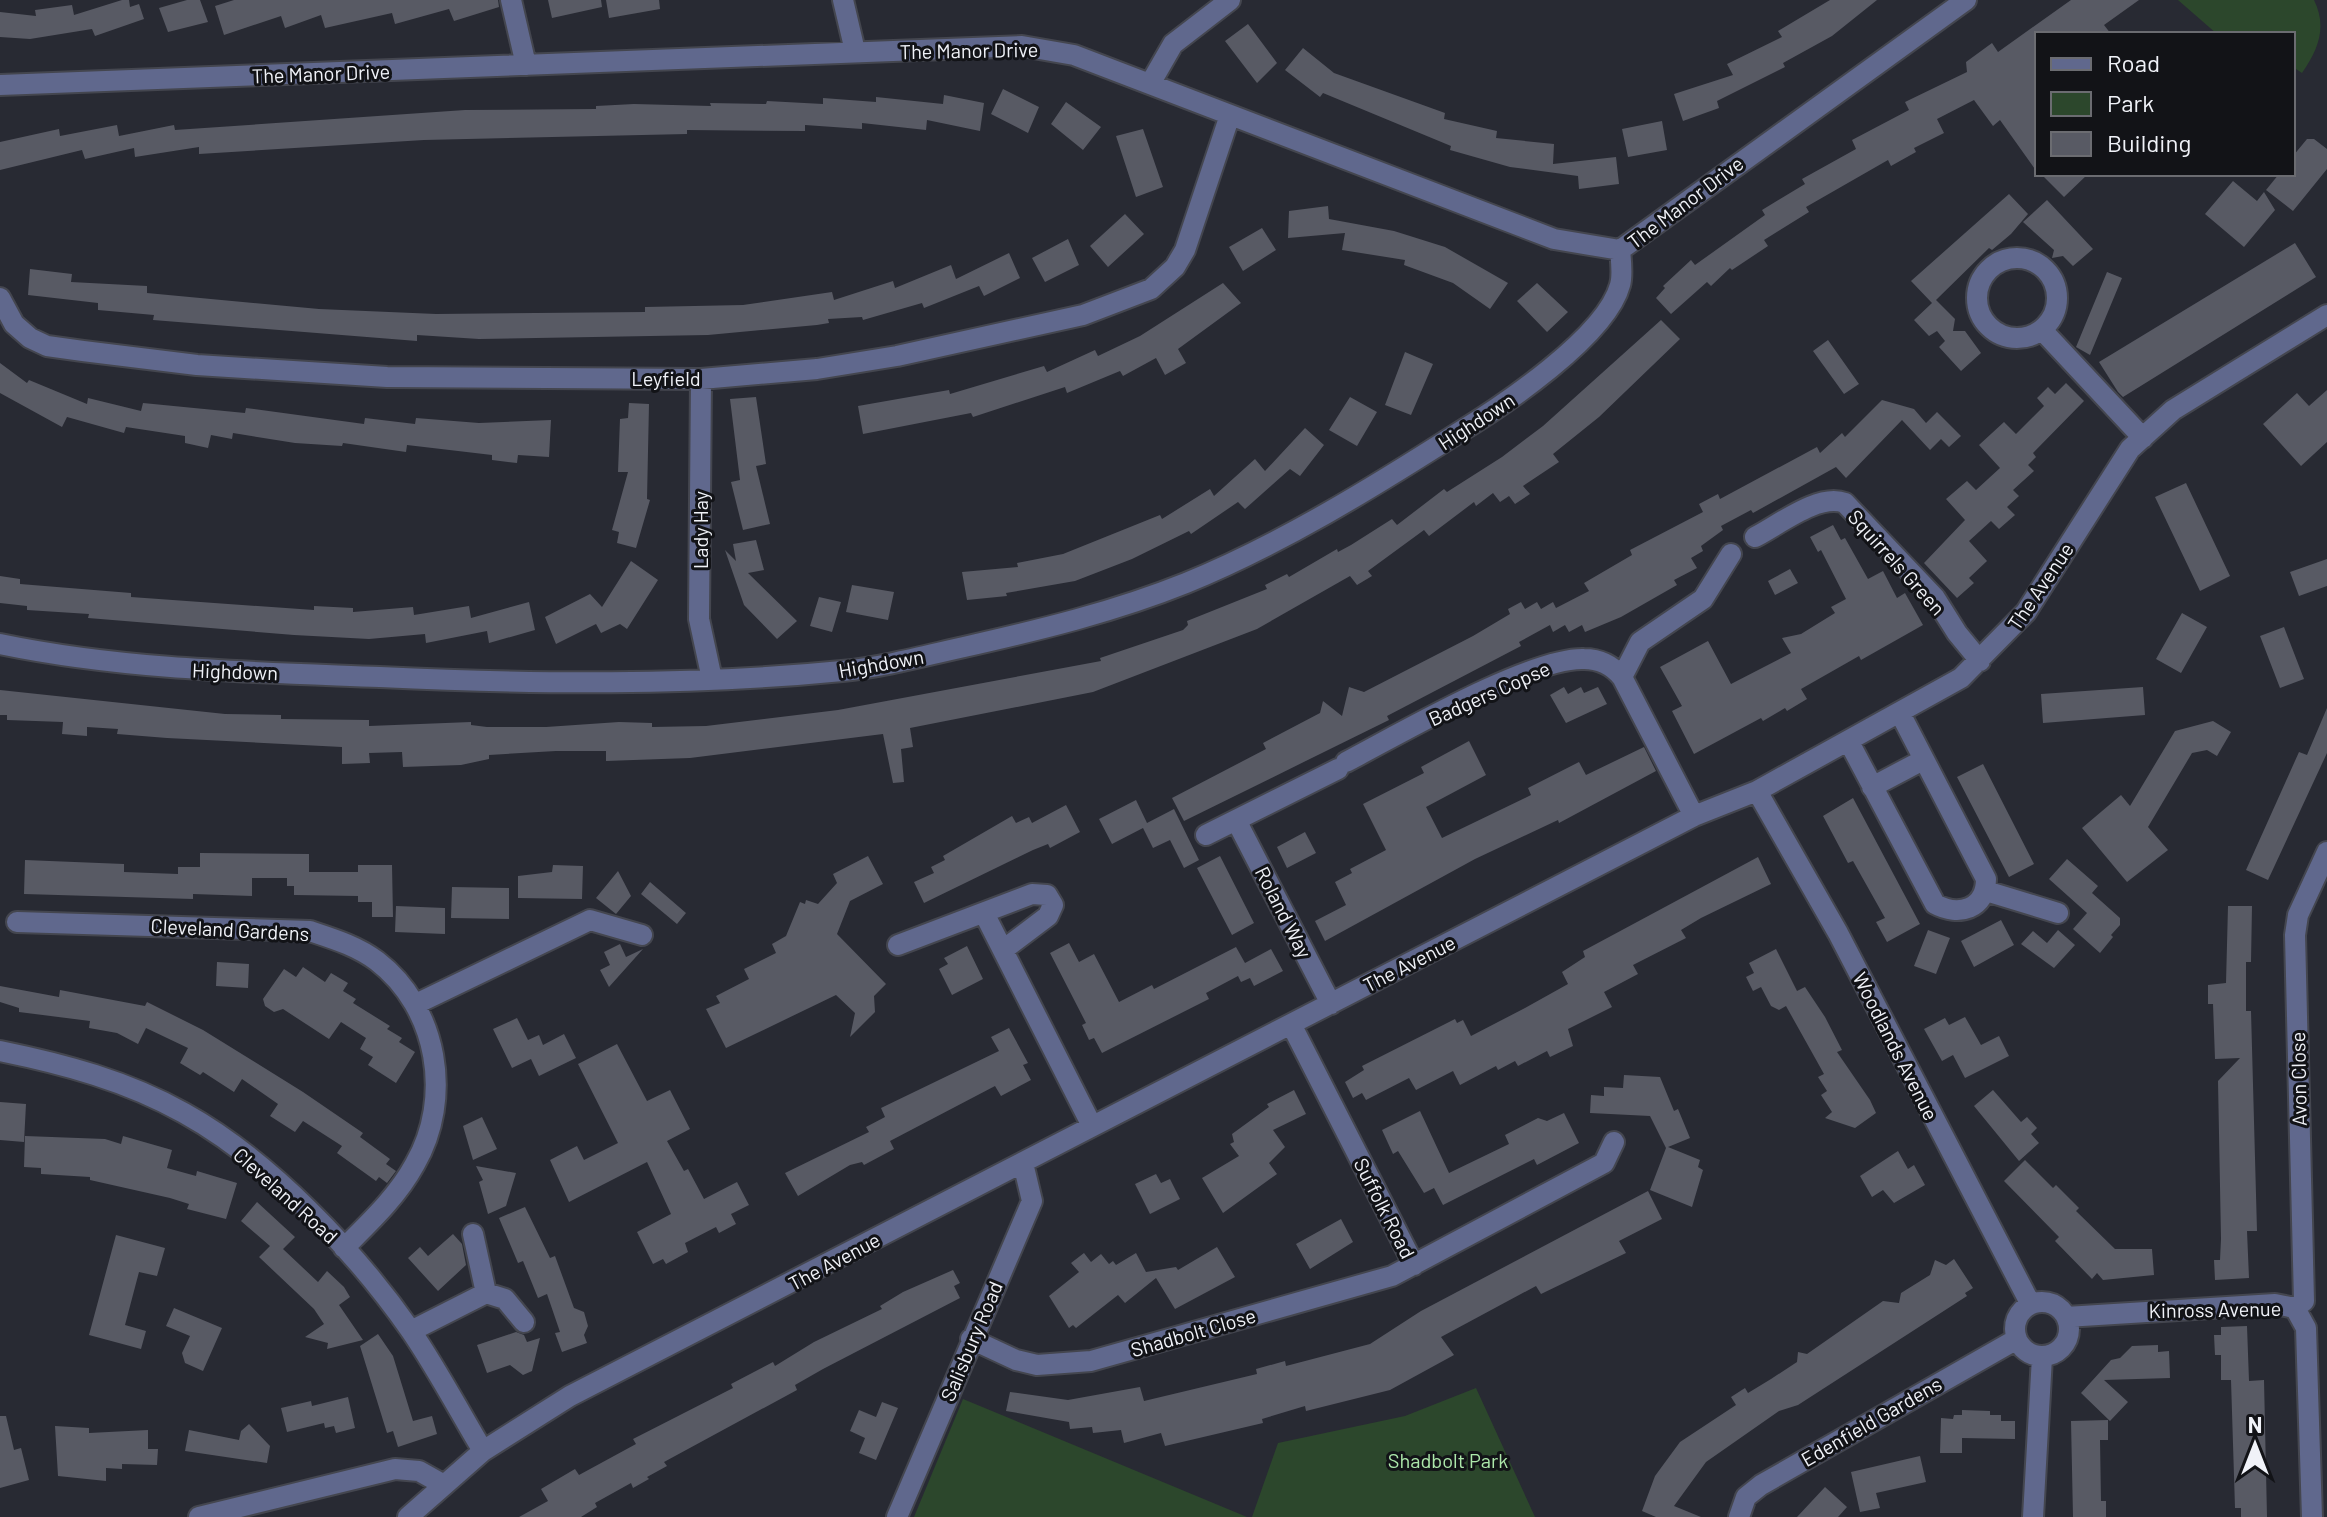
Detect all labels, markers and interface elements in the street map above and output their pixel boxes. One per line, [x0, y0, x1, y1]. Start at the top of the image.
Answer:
legend [2035, 32, 2295, 176]
street label: The Manor Drive [900, 37, 1038, 63]
text: Road [2107, 48, 2160, 77]
street label: The Manor Drive [251, 59, 391, 87]
text: Park [2107, 88, 2154, 117]
text: Building [2107, 128, 2191, 157]
street label: The Manor Drive [1622, 151, 1748, 253]
street label: Leyfield [631, 366, 701, 390]
street label: Highdown [1433, 387, 1519, 455]
street label: Lady Hay [688, 491, 712, 569]
street label: Squirrels Green [1843, 504, 1951, 620]
street label: The Avenue [2002, 538, 2078, 634]
street label: Highdown [837, 644, 925, 682]
street label: Badgers Copse [1425, 656, 1553, 730]
street label: Highdown [192, 658, 278, 684]
street label: Roland Way [1251, 862, 1317, 962]
street label: Cleveland Gardens [150, 913, 310, 945]
street label: The Avenue [1359, 930, 1459, 996]
street label: Woodlands Avenue [1848, 968, 1944, 1124]
street label: Avon Close [2285, 1032, 2311, 1126]
street label: Cleveland Road [229, 1142, 343, 1248]
street label: Suffolk Road [1349, 1154, 1421, 1262]
street label: The Avenue [784, 1227, 884, 1295]
street label: Salisbury Road [935, 1277, 1007, 1405]
street label: Kinross Avenue [2148, 1296, 2282, 1322]
street label: Shadbolt Close [1128, 1303, 1258, 1361]
street label: Edenfield Gardens [1796, 1371, 1946, 1471]
north arrow [2215, 1405, 2295, 1485]
text: N [2248, 1411, 2262, 1437]
park label: Shadbolt Park [1388, 1448, 1508, 1472]

